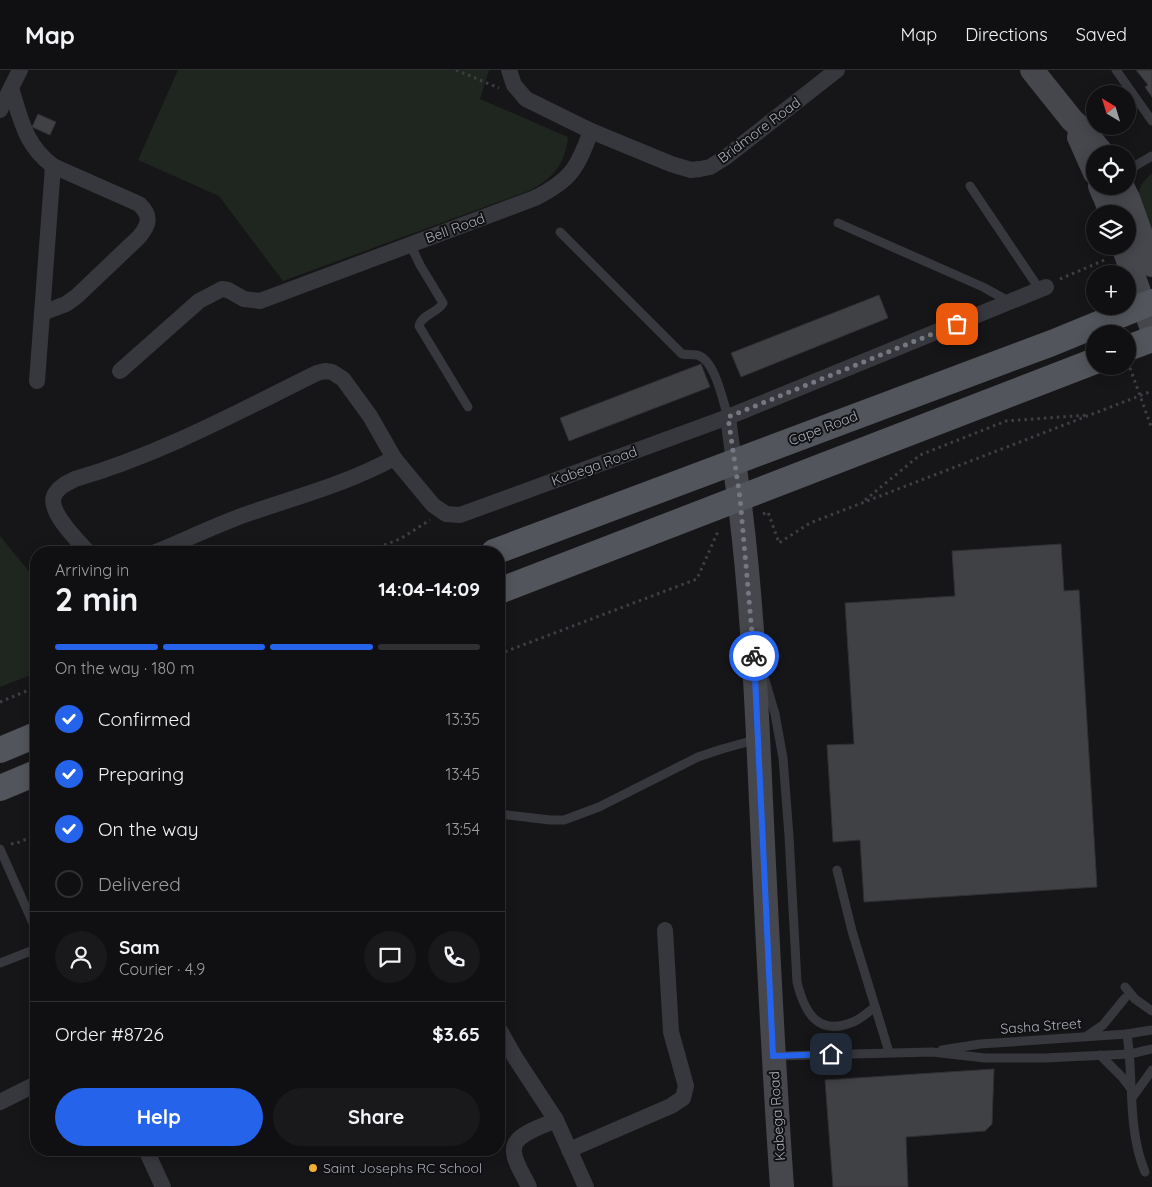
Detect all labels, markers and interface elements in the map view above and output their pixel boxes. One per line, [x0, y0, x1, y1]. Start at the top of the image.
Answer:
text: Map [25, 20, 75, 50]
text: Map [900, 23, 937, 46]
text: Directions [965, 23, 1048, 46]
text: Saved [1076, 23, 1127, 46]
north arrow [1086, 85, 1136, 135]
map controls [1086, 85, 1136, 375]
street label: Bridmore Road [714, 93, 804, 167]
button: locate [1086, 145, 1136, 195]
button: layers [1086, 205, 1136, 255]
street label: Bell Road [423, 209, 487, 247]
button: + [1086, 265, 1136, 315]
pin [936, 303, 978, 345]
icon: bag [943, 310, 971, 338]
button: − [1086, 325, 1136, 375]
street label: Cape Road [786, 407, 860, 449]
street label: Kabega Road [549, 442, 639, 490]
text: Arriving in [55, 560, 129, 580]
text: 14:04–14:09 [378, 577, 480, 601]
text: 2 min [55, 579, 138, 619]
courier [729, 631, 779, 681]
icon: bike [740, 642, 768, 670]
text: On the way · 180 m [55, 658, 195, 678]
icon: check [55, 705, 83, 733]
text: Confirmed [98, 707, 191, 731]
text: 13:35 [446, 709, 480, 729]
icon: check [55, 760, 83, 788]
text: Preparing [98, 762, 184, 786]
text: 13:45 [445, 764, 480, 784]
icon: check [55, 815, 83, 843]
text: On the way [98, 817, 199, 841]
text: 13:54 [446, 819, 480, 839]
text: Delivered [98, 872, 181, 896]
button: person [55, 931, 107, 983]
button: chat [364, 931, 416, 983]
button: phone [428, 931, 480, 983]
text: Sam [119, 935, 160, 959]
text: Courier · 4.9 [119, 959, 205, 979]
street label: Sasha Street [1000, 1014, 1082, 1038]
text: Order #8726 [55, 1022, 164, 1046]
text: $3.65 [432, 1022, 480, 1046]
pin [810, 1033, 852, 1075]
icon: home [817, 1040, 845, 1068]
street label: Kabega Road [765, 1070, 789, 1162]
button: Help [55, 1088, 263, 1146]
button: Share [273, 1088, 480, 1146]
place label: Saint Josephs RC School [323, 1159, 482, 1177]
marker: Saint Josephs RC School [307, 1162, 319, 1174]

